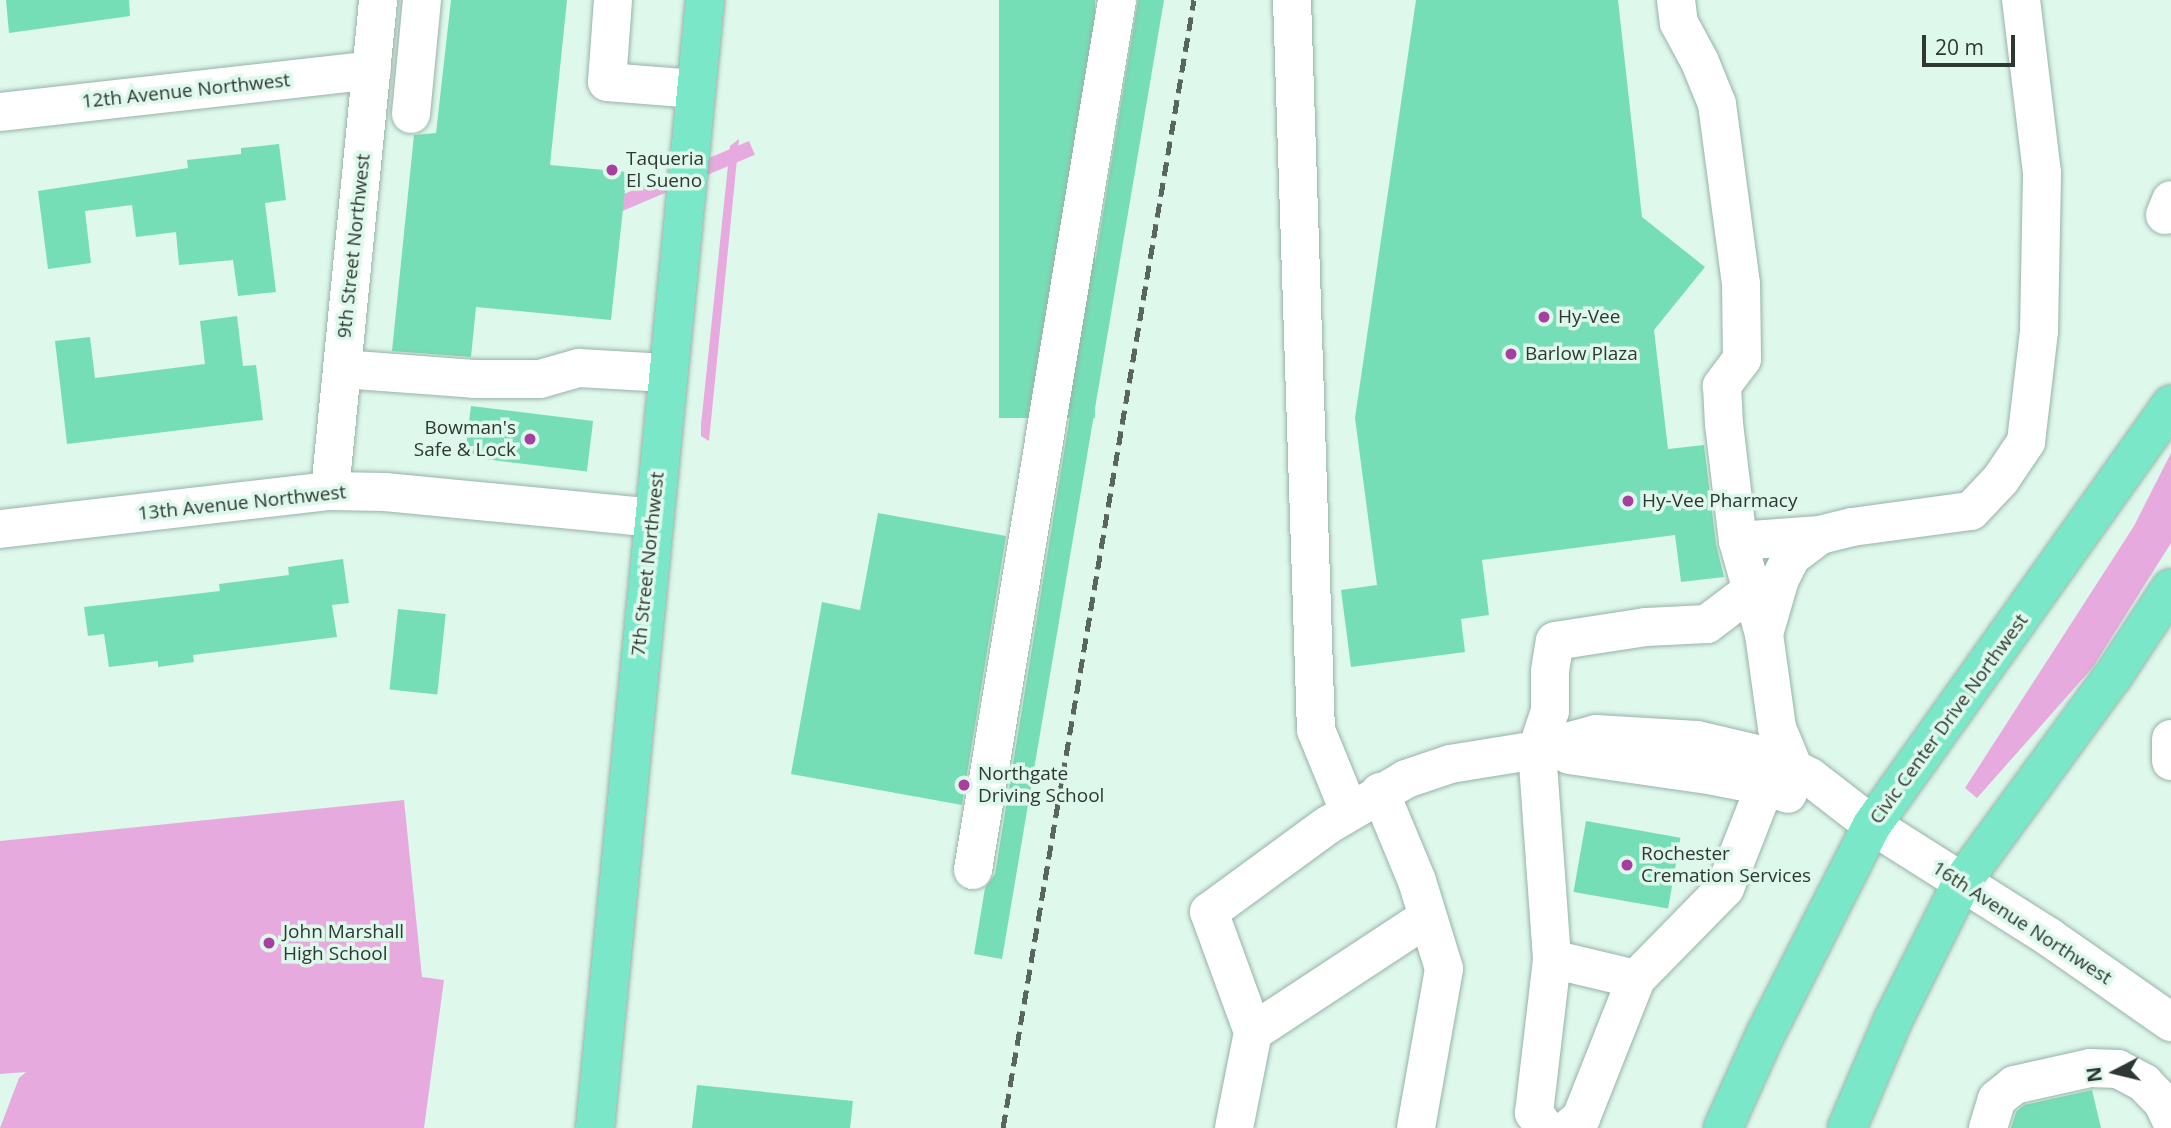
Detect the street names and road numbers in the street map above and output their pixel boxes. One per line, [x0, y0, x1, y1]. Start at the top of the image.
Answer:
street label: 12th Avenue Northwest [81, 69, 291, 113]
street label: 9th Street Northwest [333, 153, 375, 339]
street label: 7th Street Northwest [627, 471, 669, 657]
street label: 13th Avenue Northwest [137, 481, 347, 525]
street label: Civic Center Drive Northwest [1865, 610, 2033, 828]
street label: 16th Avenue Northwest [1928, 856, 2116, 990]

